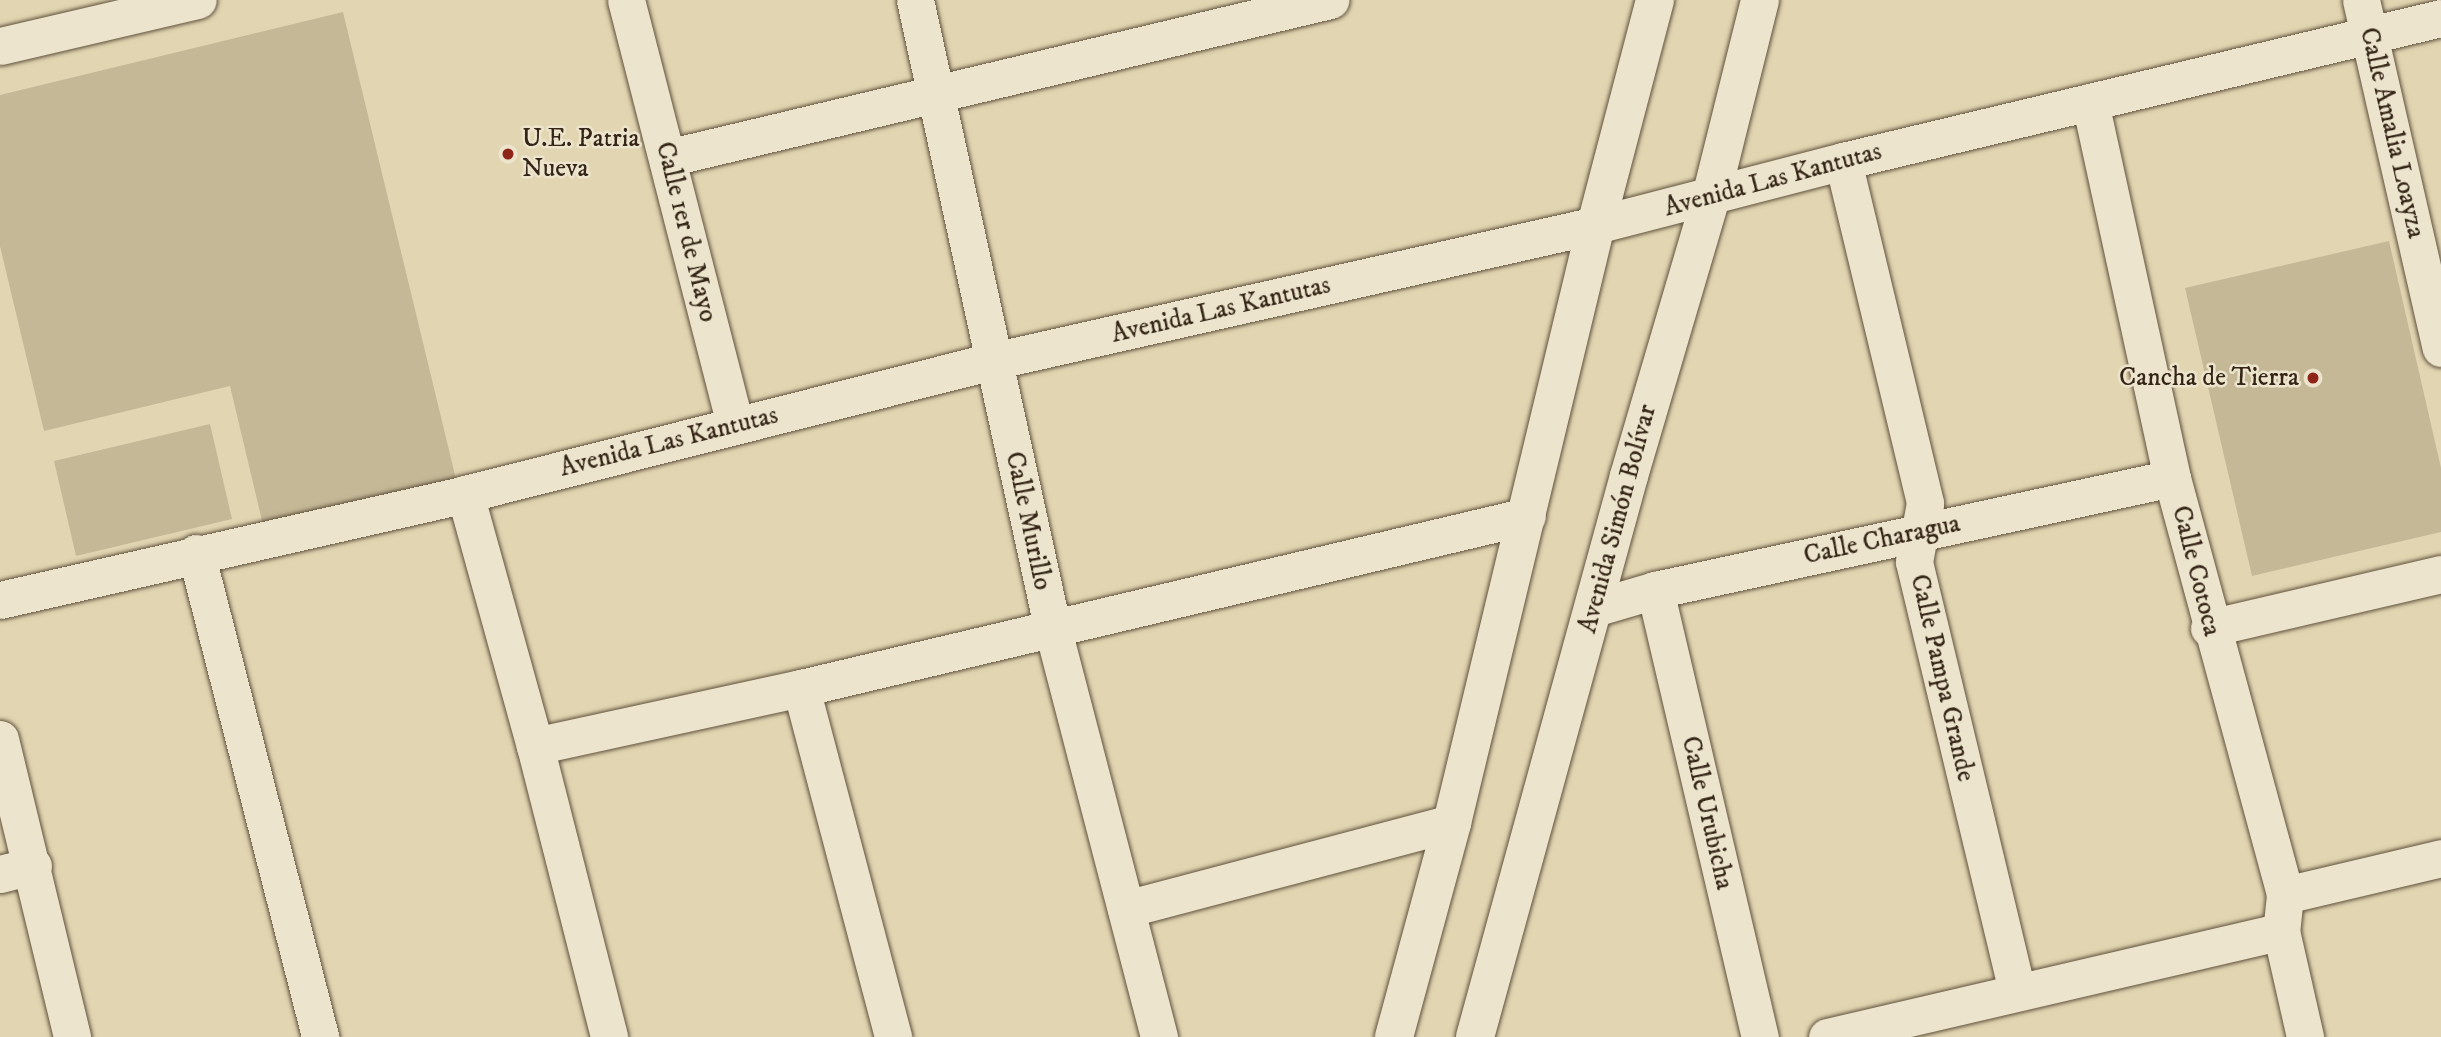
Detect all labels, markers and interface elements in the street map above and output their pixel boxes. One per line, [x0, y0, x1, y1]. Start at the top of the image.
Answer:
street label: Calle Amalia Loayza [2353, 25, 2431, 241]
place label: U.E. Patria Nueva [522, 123, 639, 184]
street label: Avenida Las Kantutas [1661, 136, 1885, 224]
street label: Calle 1er de Mayo [649, 139, 723, 325]
marker: U.E. Patria Nueva [500, 146, 516, 162]
street label: Avenida Las Kantutas [1108, 270, 1334, 350]
place label: Cancha de Tierra [2119, 362, 2299, 394]
marker: Cancha de Tierra [2305, 370, 2321, 386]
street label: Avenida Las Kantutas [557, 400, 781, 484]
street label: Avenida Simón Bolívar [1572, 401, 1664, 637]
street label: Calle Murillo [998, 449, 1058, 593]
street label: Calle Cotoca [2165, 503, 2227, 639]
street label: Calle Charagua [1801, 508, 1963, 572]
street label: Calle Pampa Grande [1903, 571, 1981, 785]
street label: Calle Urubicha [1674, 733, 1740, 893]

